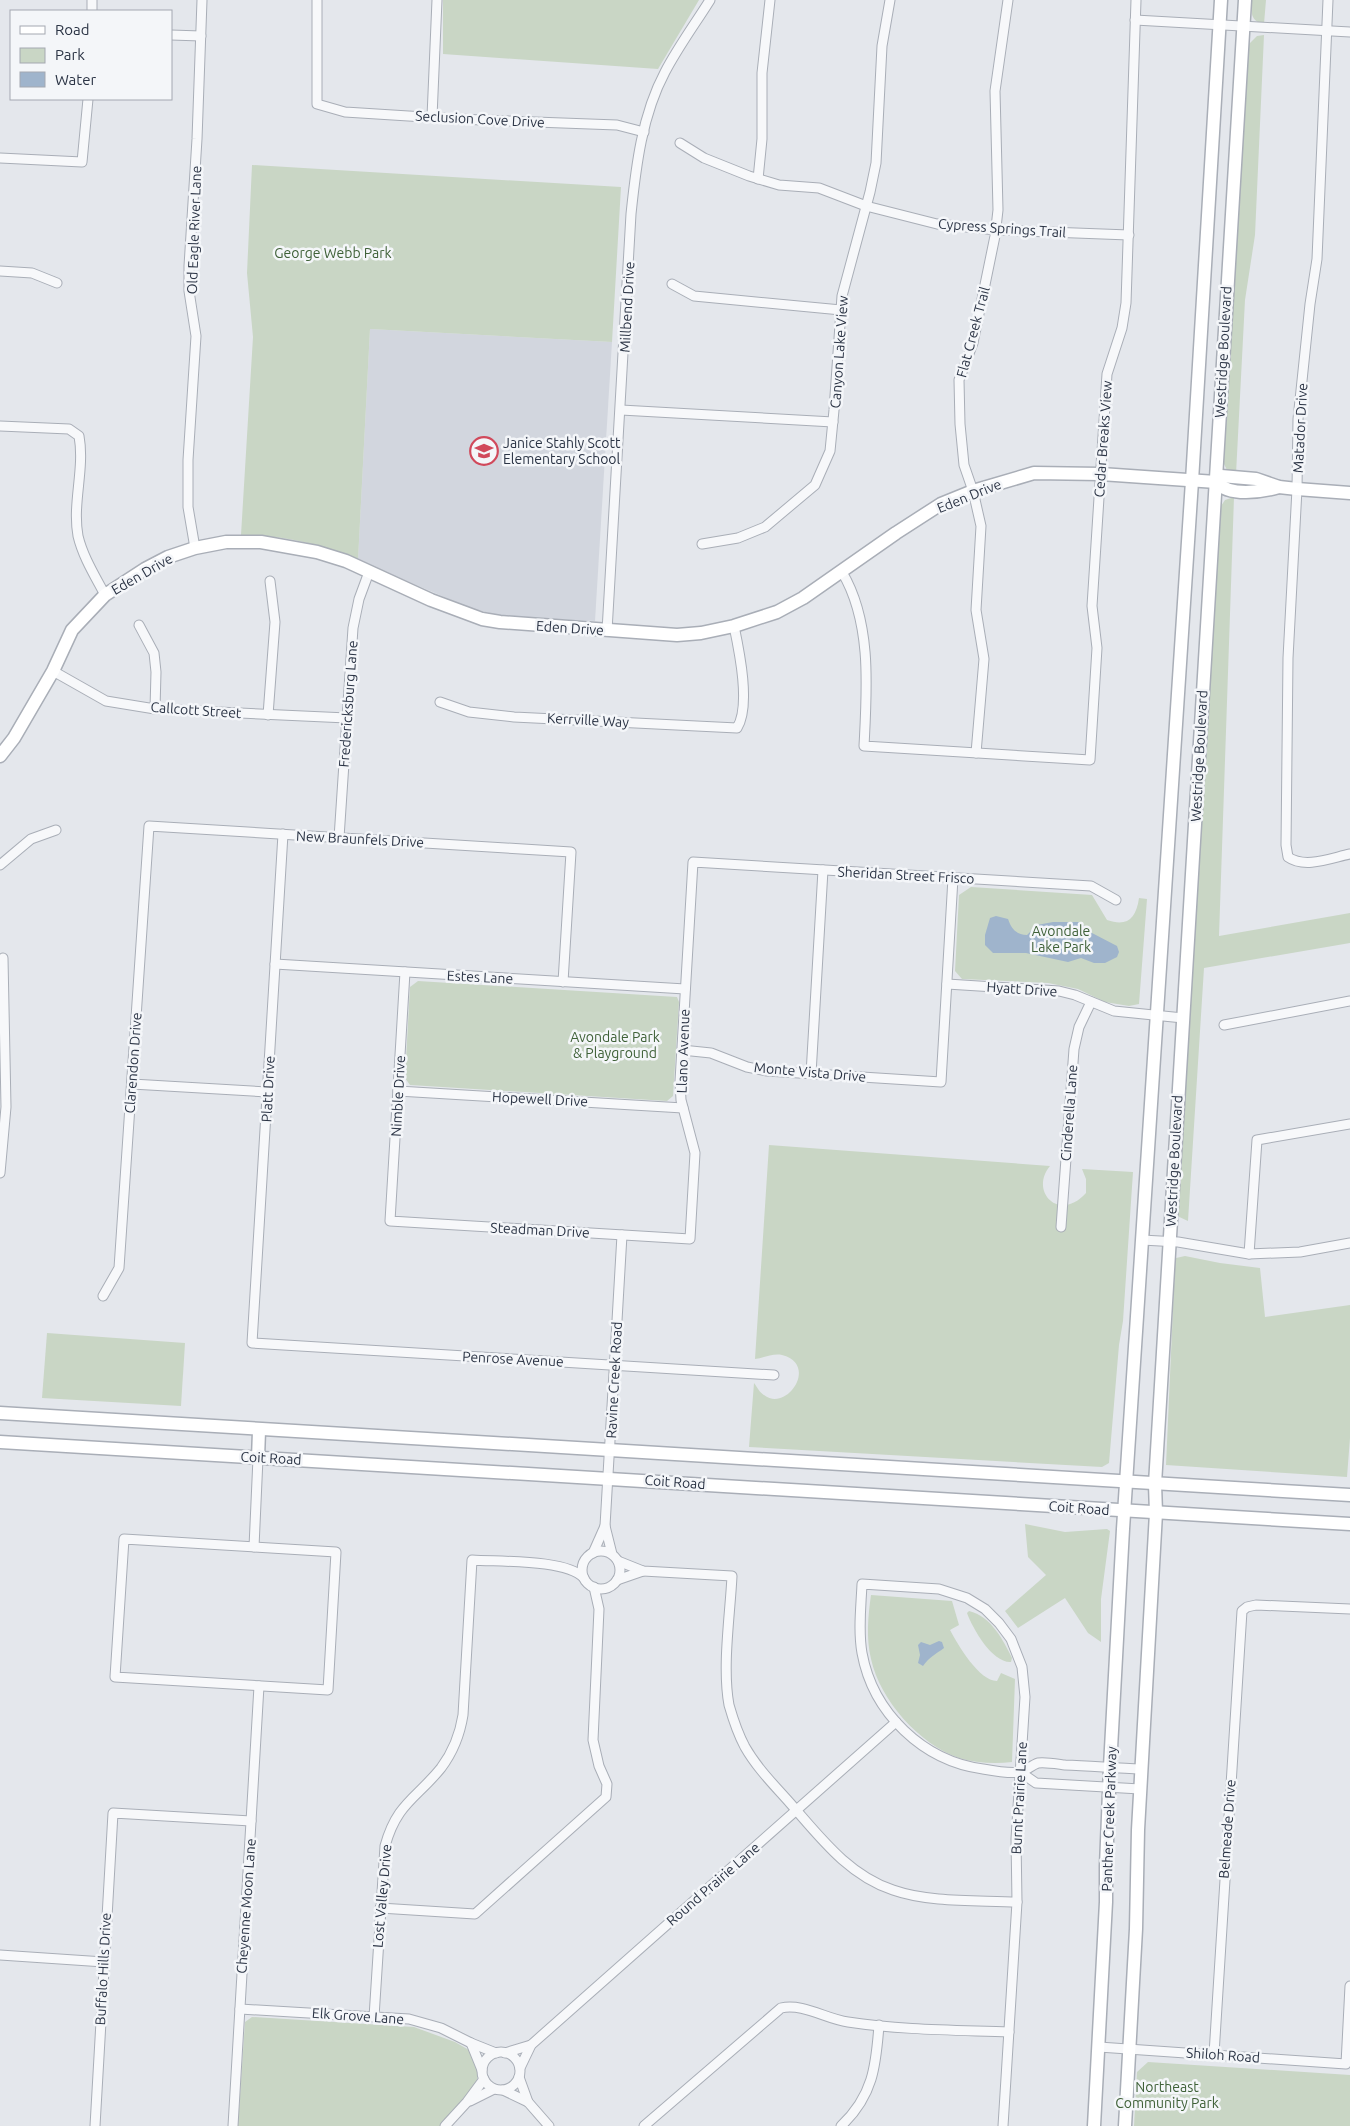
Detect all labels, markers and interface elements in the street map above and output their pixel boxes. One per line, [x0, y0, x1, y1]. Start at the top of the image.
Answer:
legend [10, 10, 172, 100]
text: Road [55, 21, 90, 38]
text: Park [55, 46, 85, 63]
text: Water [55, 71, 96, 88]
street label: Seclusion Cove Drive [415, 108, 545, 130]
street label: Old Eagle River Lane [184, 165, 204, 295]
street label: Cypress Springs Trail [937, 216, 1067, 240]
park label: George Webb Park [274, 245, 392, 261]
street label: Millbend Drive [617, 261, 637, 353]
street label: Flat Creek Trail [953, 284, 993, 379]
street label: Westridge Boulevard [1212, 286, 1234, 418]
street label: Canyon Lake View [827, 295, 851, 409]
street label: Cedar Breaks View [1091, 380, 1115, 498]
street label: Matador Drive [1290, 383, 1310, 473]
place label: Janice Stahly Scott Elementary School [503, 435, 621, 467]
school or university icon: Janice Stahly Scott Elementary School [469, 436, 499, 466]
street label: Eden Drive [935, 476, 1003, 516]
street label: Eden Drive [109, 550, 175, 598]
street label: Eden Drive [536, 618, 604, 638]
street label: Fredericksburg Lane [336, 640, 360, 768]
street label: Westridge Boulevard [1188, 690, 1210, 822]
street label: Callcott Street [150, 699, 242, 721]
street label: Kerrville Way [547, 710, 630, 730]
street label: New Braunfels Drive [296, 828, 424, 850]
street label: Sheridan Street Frisco [837, 863, 975, 887]
park label: Avondale Lake Park [1031, 923, 1091, 955]
street label: Estes Lane [446, 967, 514, 987]
street label: Hyatt Drive [986, 979, 1058, 999]
street label: Llano Avenue [674, 1008, 692, 1094]
street label: Clarendon Drive [121, 1012, 145, 1114]
park label: Avondale Park & Playground [570, 1029, 660, 1061]
street label: Platt Drive [258, 1055, 278, 1123]
street label: Nimble Drive [388, 1055, 408, 1137]
street label: Monte Vista Drive [753, 1059, 867, 1085]
street label: Cinderella Lane [1058, 1064, 1080, 1162]
street label: Hopewell Drive [492, 1088, 588, 1110]
street label: Westridge Boulevard [1163, 1095, 1185, 1227]
street label: Steadman Drive [490, 1219, 590, 1241]
street label: Ravine Creek Road [603, 1321, 625, 1439]
street label: Penrose Avenue [462, 1348, 564, 1370]
street label: Coit Road [240, 1448, 302, 1468]
street label: Coit Road [644, 1472, 706, 1492]
street label: Coit Road [1048, 1498, 1110, 1518]
street label: Burnt Prairie Lane [1008, 1741, 1030, 1855]
street label: Panther Creek Parkway [1098, 1746, 1120, 1892]
street label: Belmeade Drive [1216, 1779, 1238, 1879]
street label: Cheyenne Moon Lane [233, 1838, 259, 1974]
street label: Round Prairie Lane [663, 1839, 763, 1929]
street label: Lost Valley Drive [369, 1843, 395, 1949]
street label: Buffalo Hills Drive [92, 1912, 114, 2026]
street label: Elk Grove Lane [311, 2005, 405, 2027]
street label: Shiloh Road [1186, 2044, 1260, 2066]
park label: Northeast Community Park [1115, 2079, 1219, 2111]

